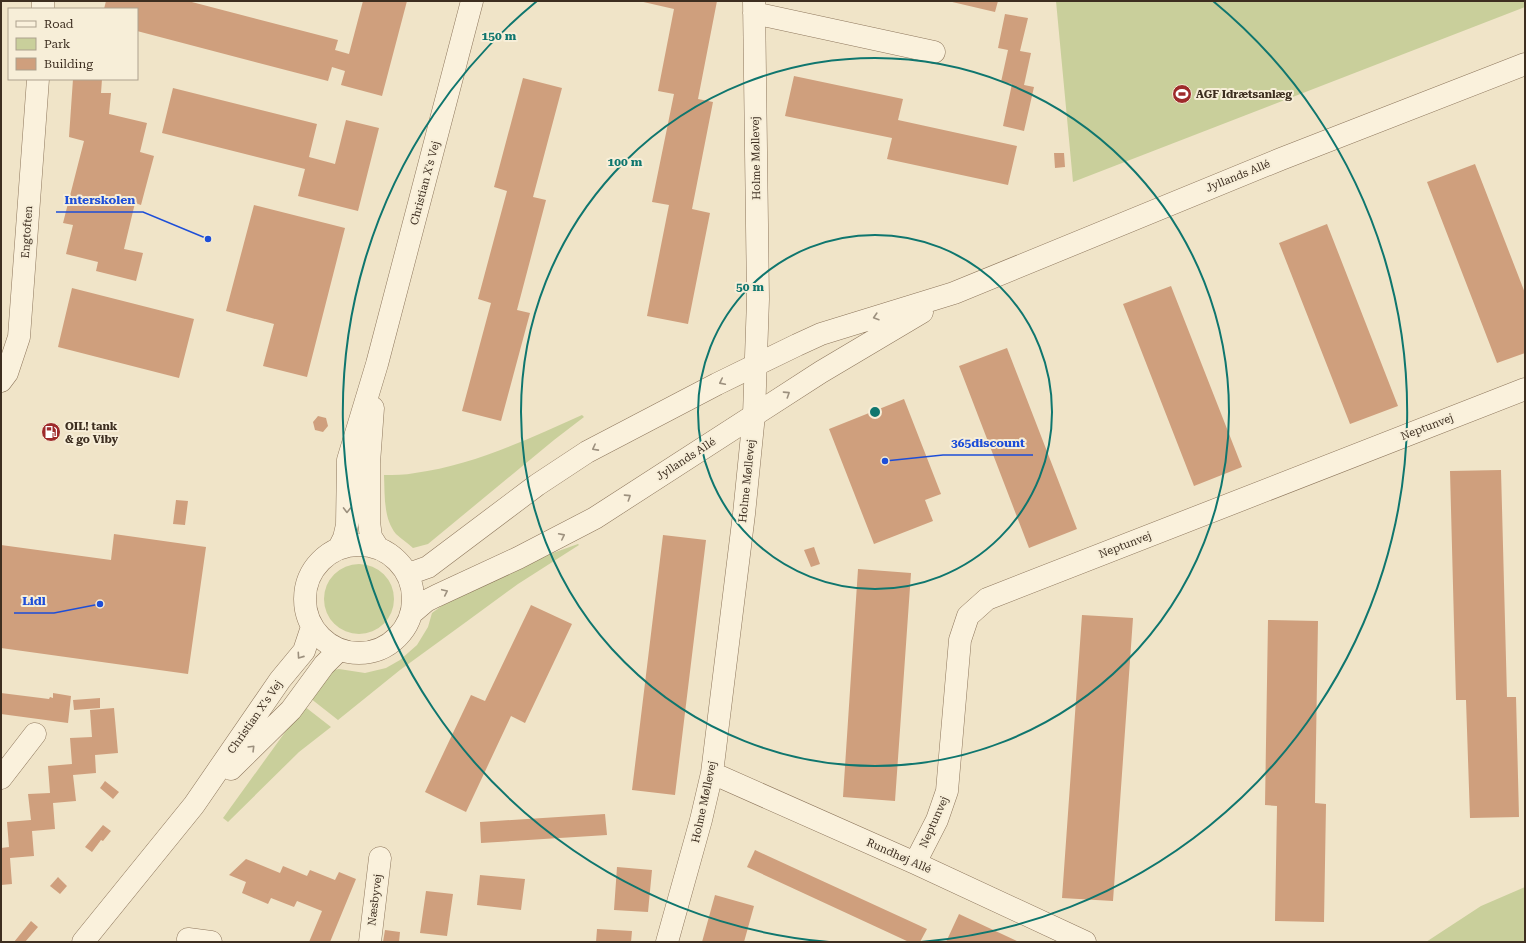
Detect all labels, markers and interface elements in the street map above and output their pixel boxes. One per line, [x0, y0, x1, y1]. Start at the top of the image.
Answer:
legend [8, 8, 138, 80]
text: Road [44, 17, 74, 31]
text: 150 m [482, 29, 517, 43]
text: Park [44, 37, 71, 51]
text: Building [44, 57, 93, 71]
sports icon: AGF Idrætsanlæg [1171, 83, 1193, 105]
place label: AGF Idrætsanlæg [1196, 88, 1292, 101]
street label: Holme Møllevej [749, 116, 763, 200]
street label: Christian X's Vej [408, 140, 442, 226]
text: 100 m [608, 155, 643, 169]
street label: Jyllands Allé [1204, 157, 1272, 195]
callout: Interskolen [56, 188, 143, 212]
text: Interskolen [65, 193, 135, 207]
street label: Engtoften [19, 205, 35, 259]
text: 50 m [736, 280, 764, 294]
one-way arrow [873, 312, 880, 321]
one-way arrow [718, 377, 726, 385]
one-way arrow [783, 391, 790, 398]
centre of rings [868, 405, 882, 419]
street label: Neptunvej [1399, 411, 1455, 443]
place label: OIL! tank & go Viby [65, 420, 119, 446]
fuel station icon: OIL! tank & go Viby [40, 421, 62, 443]
callout: 365discount [943, 431, 1033, 455]
street label: Jyllands Allé [654, 435, 718, 483]
text: 365discount [951, 436, 1025, 450]
street label: Holme Møllevej [736, 439, 758, 523]
one-way arrow [591, 443, 599, 451]
one-way arrow [624, 494, 631, 502]
one-way arrow [343, 507, 351, 513]
street label: Neptunvej [1097, 529, 1153, 561]
one-way arrow [558, 533, 565, 541]
callout: Lidl [14, 589, 54, 613]
one-way arrow [440, 589, 448, 597]
text: Lidl [22, 594, 46, 608]
one-way arrow [297, 652, 305, 659]
street label: Christian X's Vej [225, 678, 285, 756]
one-way arrow [247, 745, 255, 753]
street label: Holme Møllevej [689, 760, 719, 844]
street label: Neptunvej [917, 794, 951, 850]
street label: Rundhøj Allé [865, 836, 933, 876]
street label: Næsbyvej [365, 873, 385, 927]

